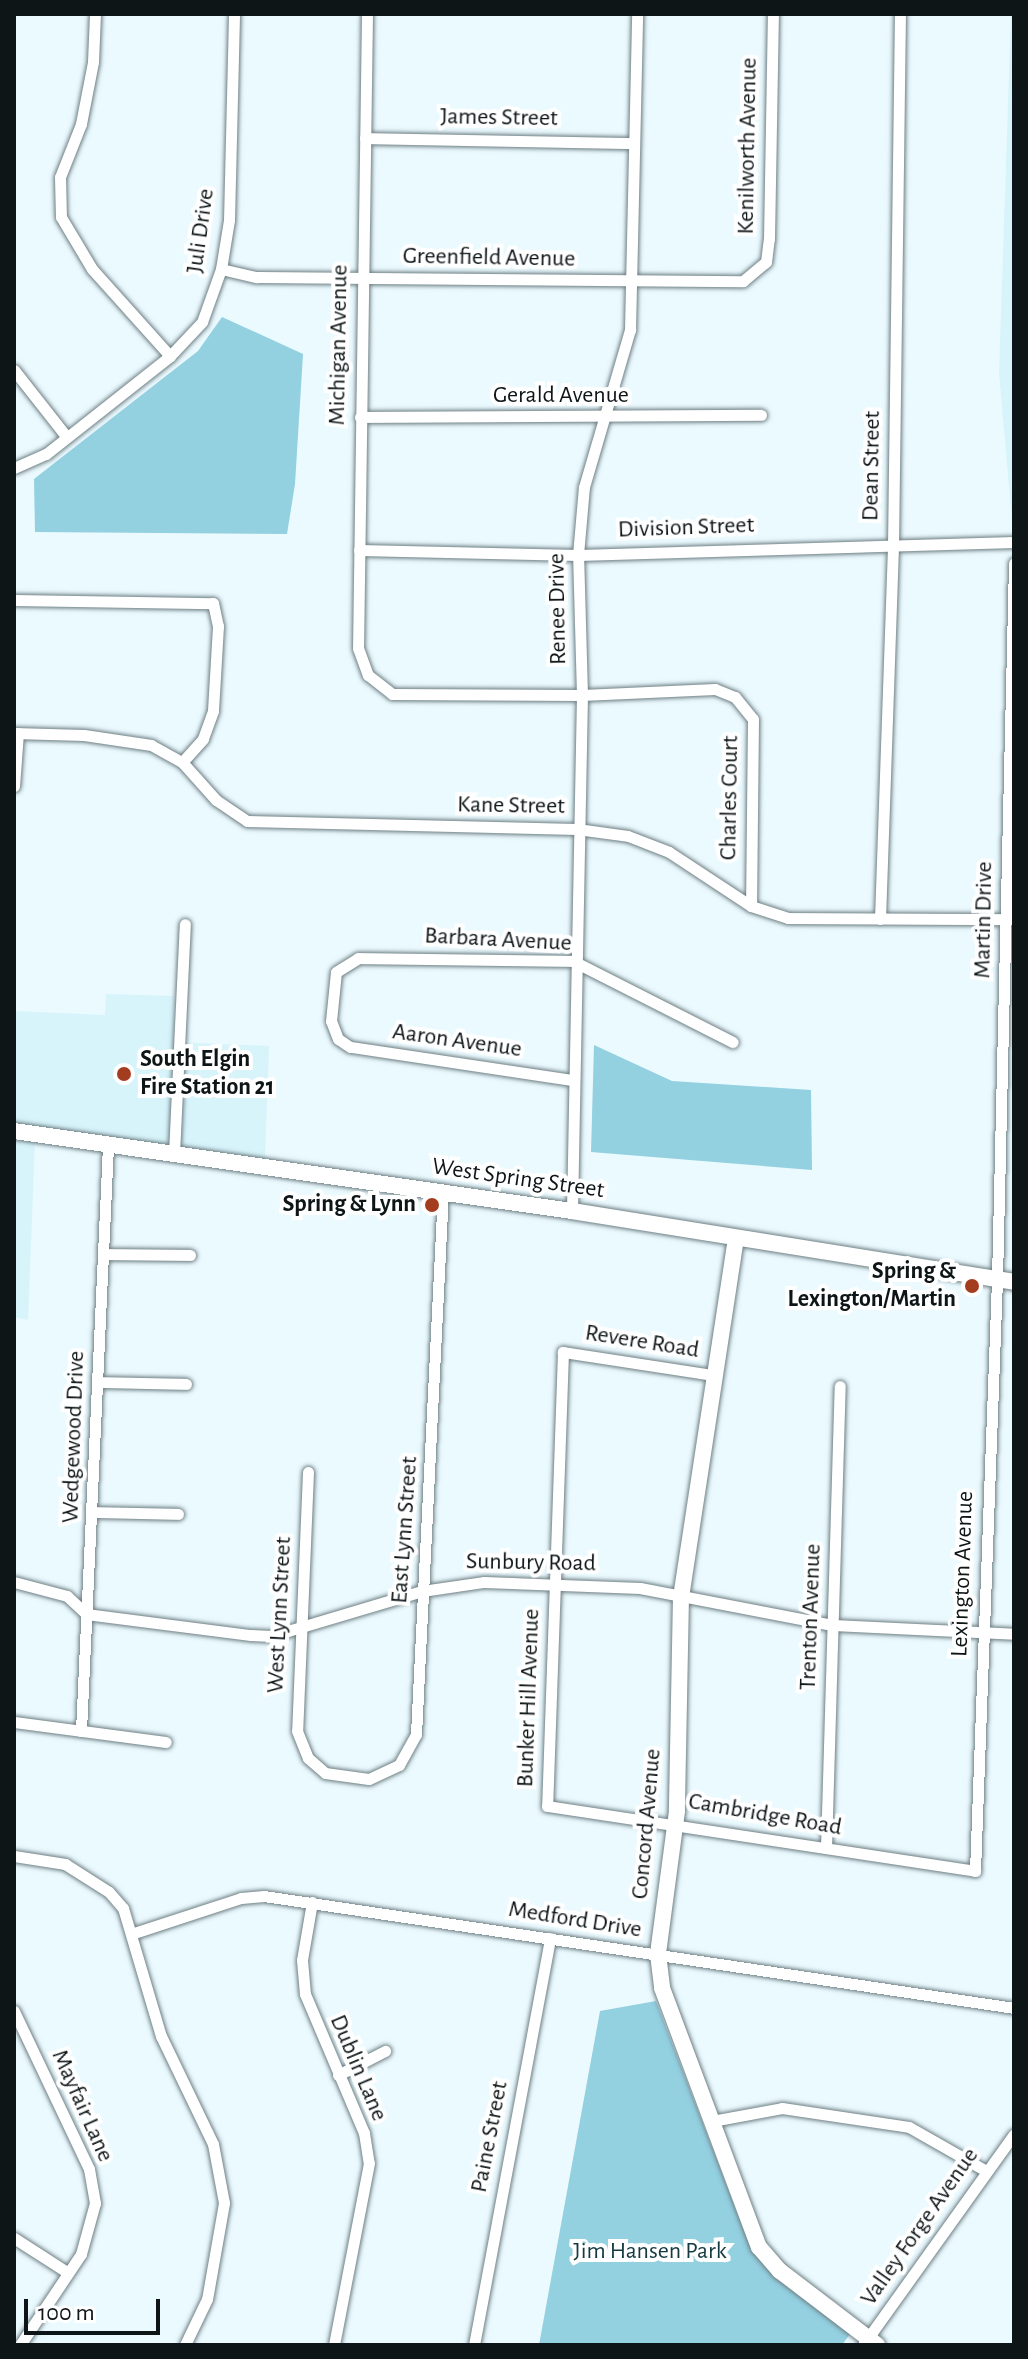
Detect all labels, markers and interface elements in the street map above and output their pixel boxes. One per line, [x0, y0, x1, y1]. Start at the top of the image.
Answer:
street label: Kenilworth Avenue [732, 57, 764, 235]
street label: James Street [440, 103, 558, 133]
street label: Juli Drive [181, 187, 221, 275]
street label: Greenfield Avenue [402, 242, 576, 274]
street label: Michigan Avenue [323, 264, 355, 426]
street label: Gerald Avenue [493, 382, 629, 410]
street label: Dean Street [857, 411, 887, 521]
street label: Division Street [617, 511, 755, 545]
street label: Renee Drive [543, 553, 573, 665]
street label: Charles Court [715, 735, 745, 861]
street label: Kane Street [457, 791, 565, 821]
street label: Martin Drive [969, 861, 999, 979]
street label: Barbara Avenue [424, 922, 572, 958]
street label: Aaron Avenue [390, 1018, 524, 1064]
place label: South Elgin Fire Station 21 [140, 1046, 274, 1102]
marker: South Elgin Fire Station 21 [115, 1065, 133, 1083]
street label: West Spring Street [430, 1153, 606, 1205]
place label: Spring & Lynn [282, 1191, 416, 1219]
marker: Spring & Lynn [423, 1196, 441, 1214]
place label: Spring & Lexington/Martin [787, 1258, 956, 1314]
marker: Spring & Lexington/Martin [963, 1277, 981, 1295]
street label: Revere Road [583, 1319, 701, 1365]
street label: Wedgewood Drive [57, 1350, 91, 1524]
street label: East Lynn Street [385, 1456, 425, 1604]
street label: Lexington Avenue [946, 1490, 980, 1658]
street label: West Lynn Street [262, 1536, 298, 1694]
street label: Trenton Avenue [794, 1543, 828, 1691]
street label: Sunbury Road [466, 1547, 596, 1579]
street label: Bunker Hill Avenue [511, 1608, 547, 1788]
street label: Concord Avenue [626, 1748, 668, 1900]
street label: Cambridge Road [686, 1787, 844, 1843]
street label: Medford Drive [506, 1895, 644, 1945]
street label: Dublin Lane [323, 2011, 393, 2125]
street label: Mayfair Lane [45, 2045, 119, 2167]
street label: Paine Street [465, 2079, 515, 2195]
street label: Valley Forge Avenue [855, 2143, 985, 2311]
park label: Jim Hansen Park [573, 2238, 727, 2266]
scale bar [28, 2283, 164, 2333]
text: 100 m [38, 2301, 95, 2325]

